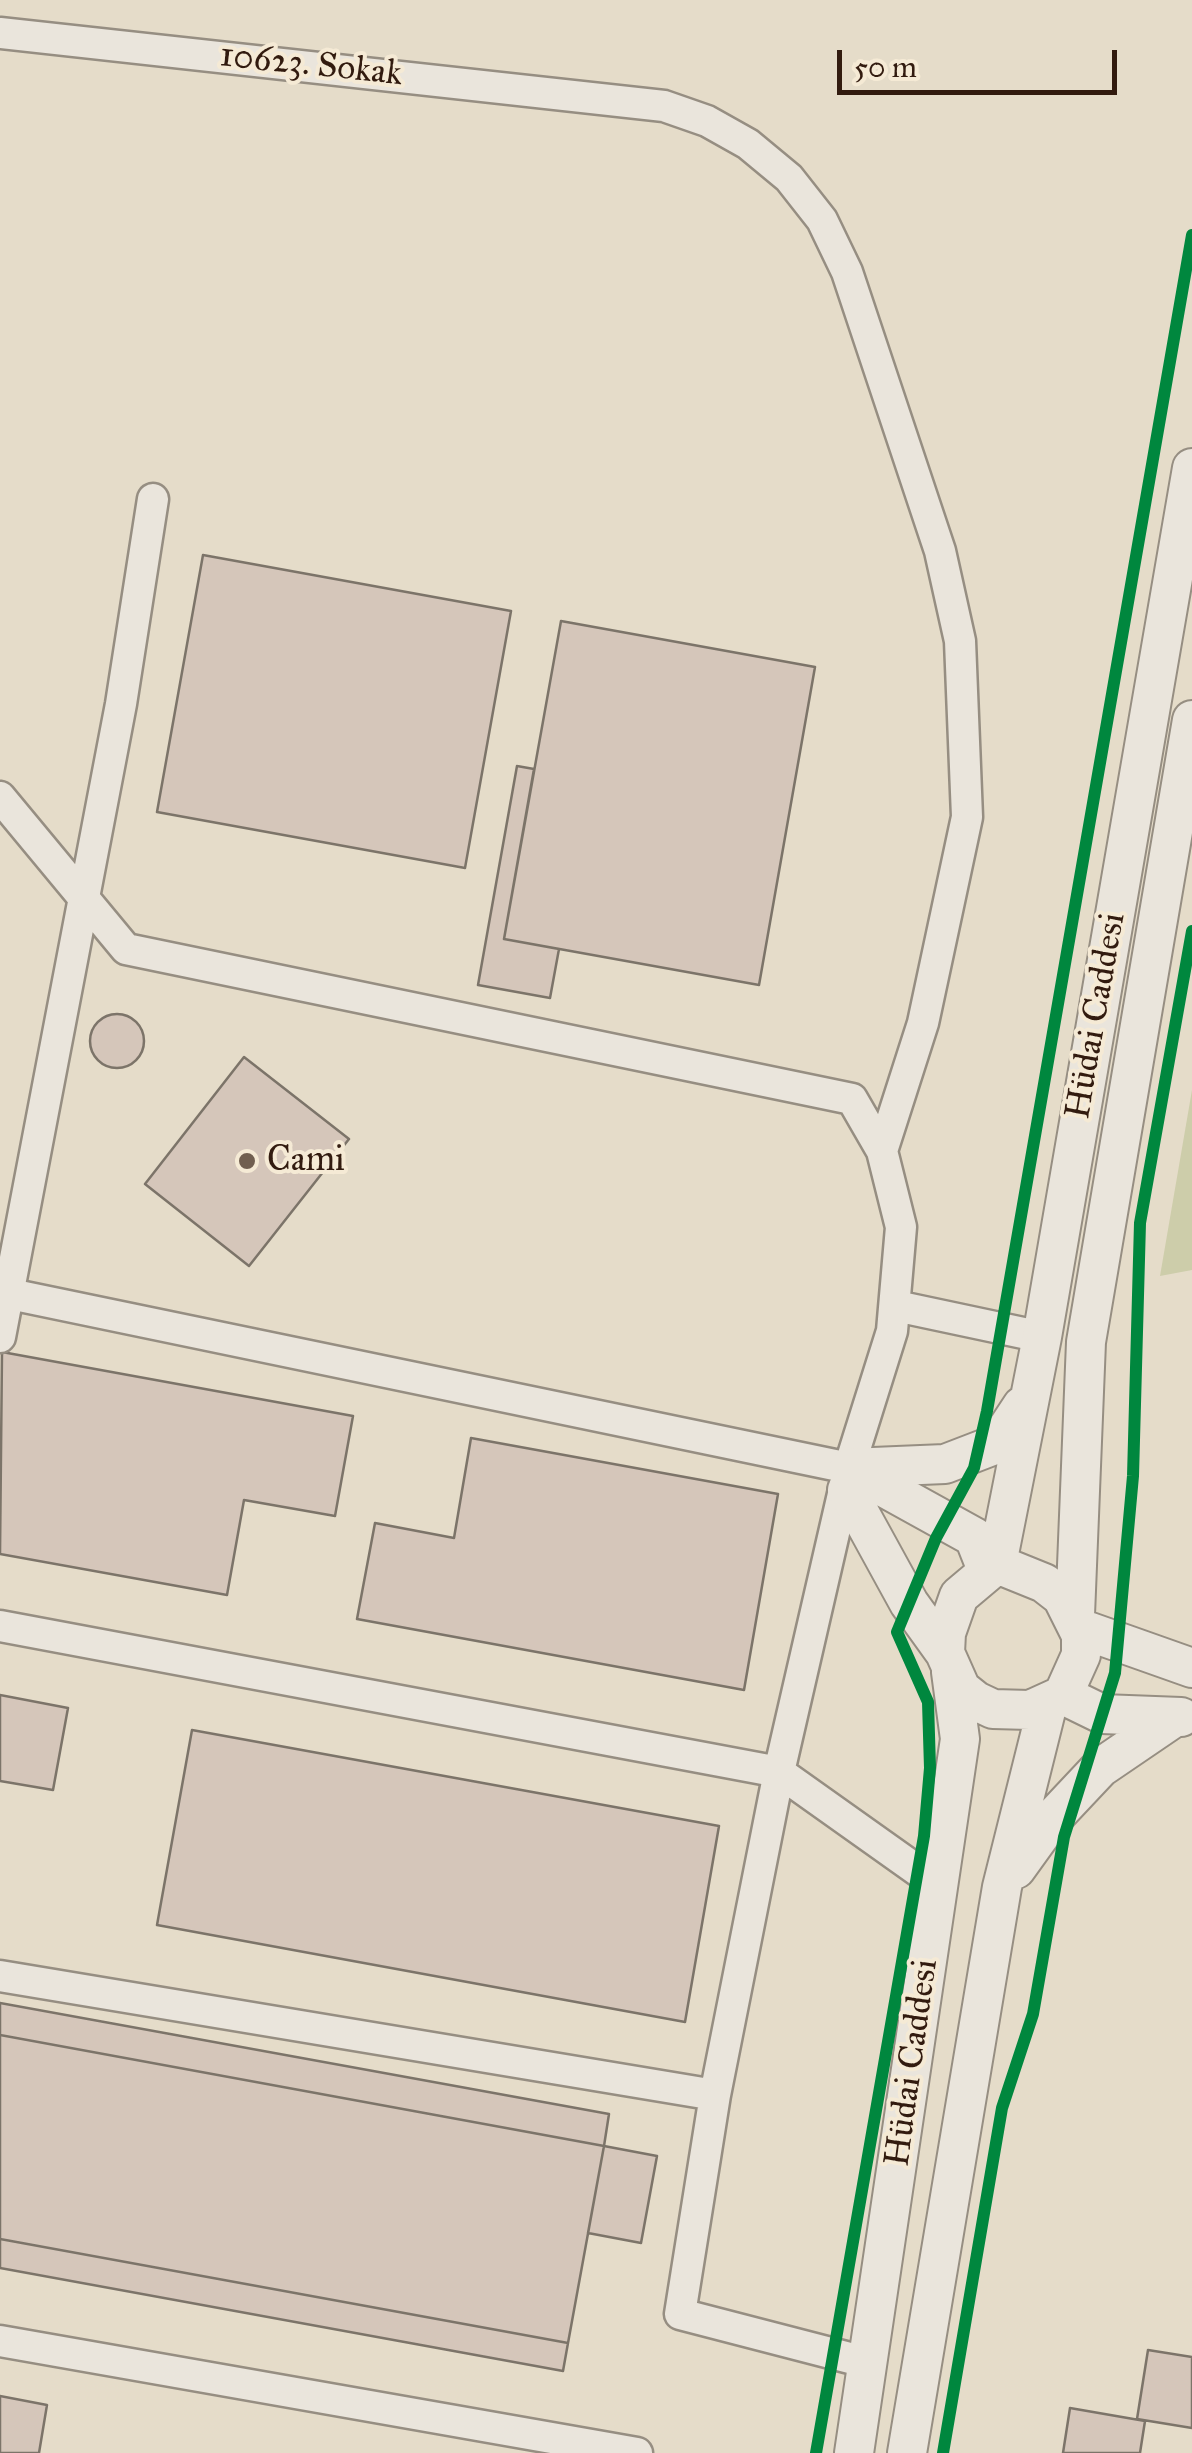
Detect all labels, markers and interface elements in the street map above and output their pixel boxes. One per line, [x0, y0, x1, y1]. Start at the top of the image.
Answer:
scale bar [842, 30, 1122, 92]
street label: 10623. Sokak [218, 36, 404, 96]
text: 50 m [854, 49, 917, 85]
street label: Hüdai Caddesi [1058, 910, 1136, 1122]
place label: Cami [267, 1140, 345, 1182]
marker: Cami [236, 1150, 258, 1172]
street label: Hüdai Caddesi [878, 1957, 948, 2169]

